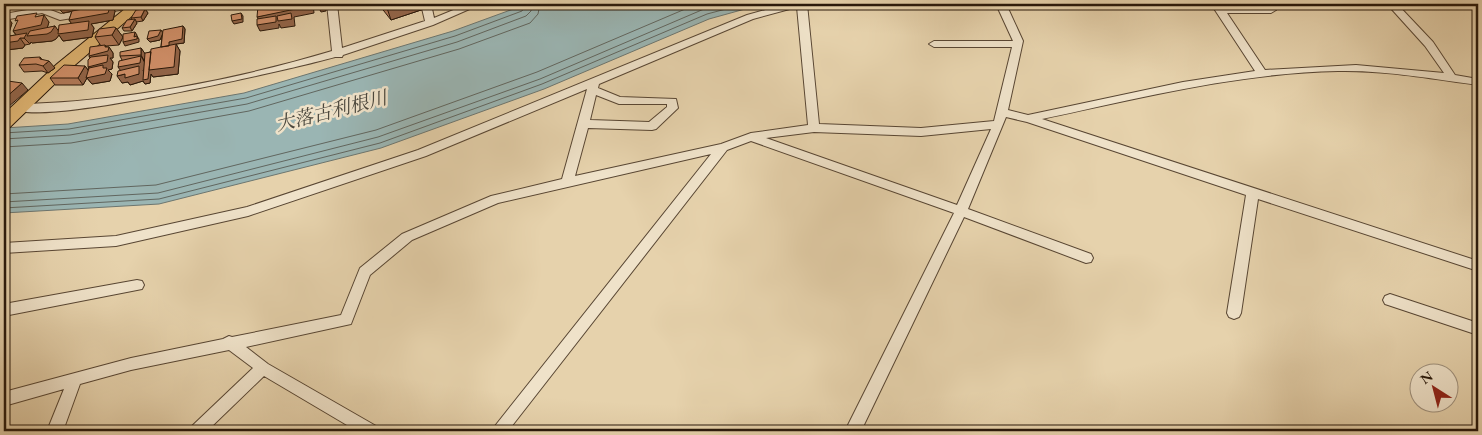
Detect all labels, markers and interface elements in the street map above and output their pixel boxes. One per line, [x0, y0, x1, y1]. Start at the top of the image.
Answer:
water label: 大落古利根川 [273, 85, 391, 137]
north arrow [1410, 362, 1460, 412]
text: N [1416, 366, 1437, 388]

